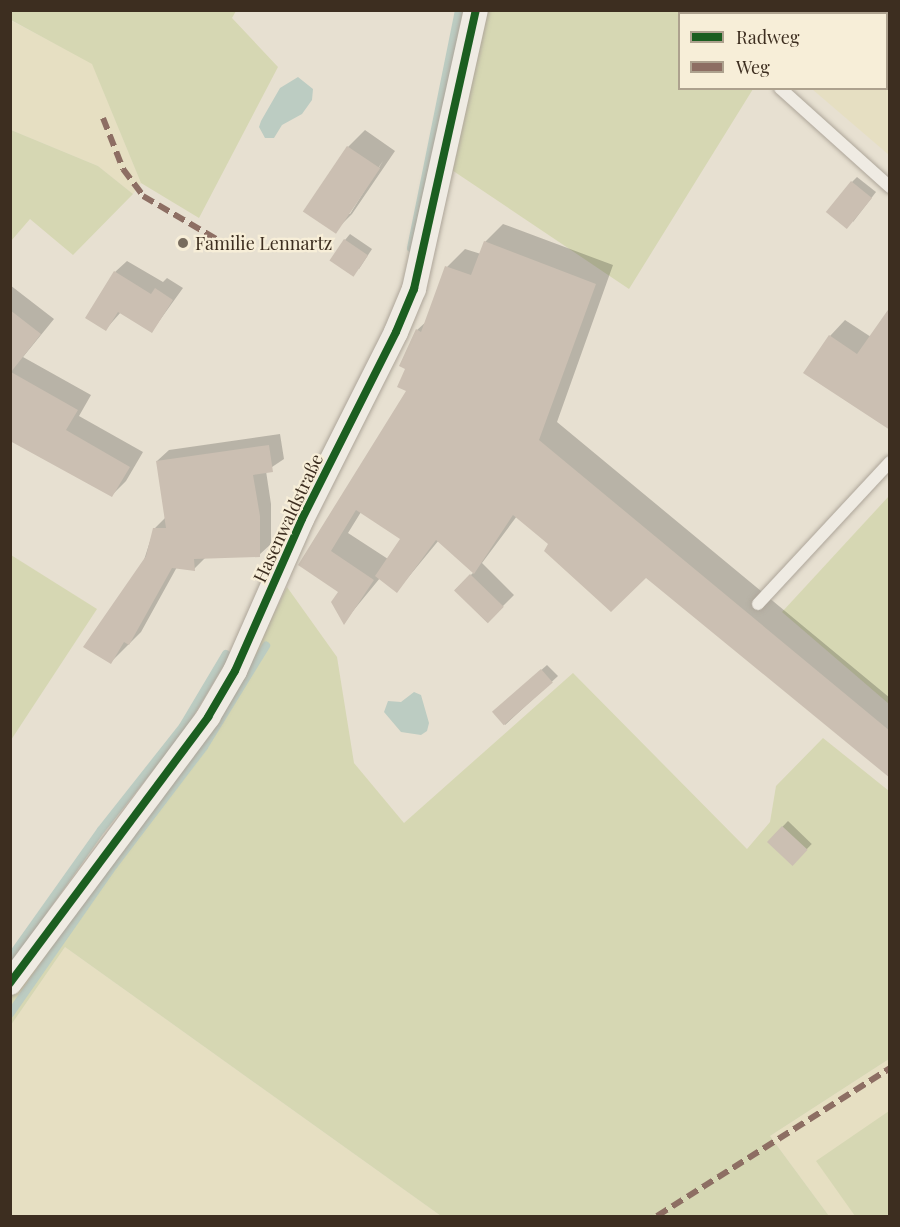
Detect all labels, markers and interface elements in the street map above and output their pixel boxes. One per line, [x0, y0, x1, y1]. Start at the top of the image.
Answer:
legend [678, 12, 888, 90]
text: Radweg [736, 25, 799, 49]
text: Weg [736, 55, 770, 79]
place label: Familie Lennartz [195, 232, 332, 254]
marker: Familie Lennartz [176, 236, 190, 250]
street label: Hasenwaldstraße [249, 450, 327, 586]

